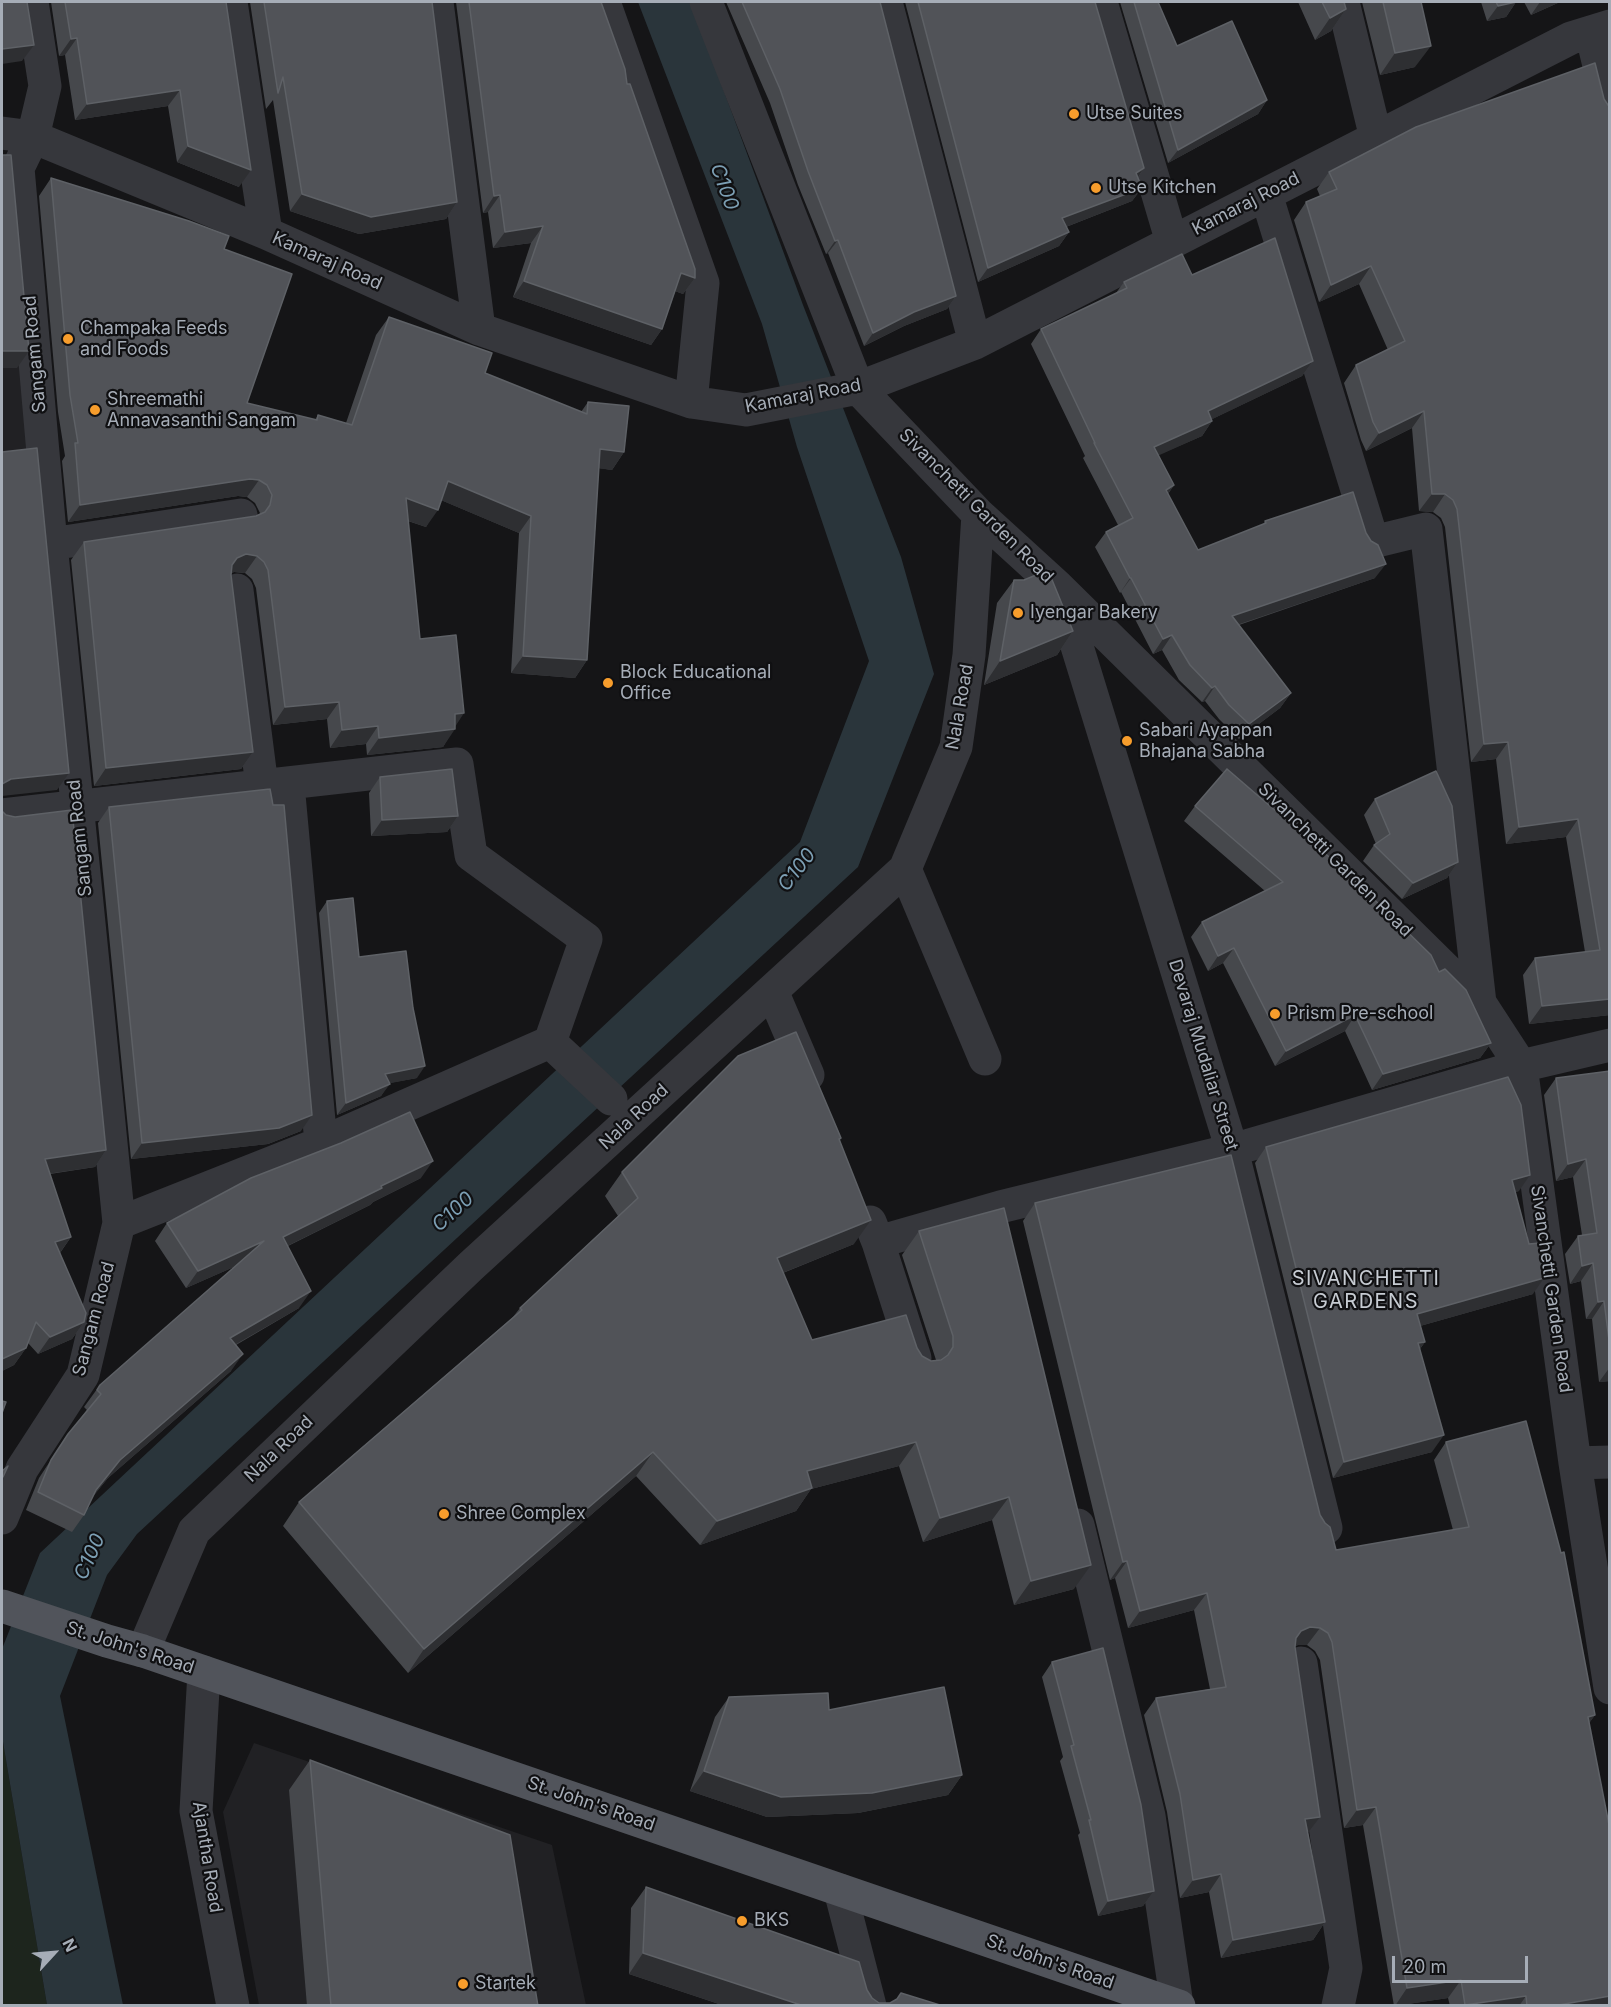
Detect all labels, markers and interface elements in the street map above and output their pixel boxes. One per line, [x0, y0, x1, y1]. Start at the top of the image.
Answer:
place label: Utse Suites [1086, 103, 1182, 125]
marker: Utse Suites [1067, 107, 1081, 121]
water label: C100 [705, 160, 743, 214]
street label: Kamaraj Road [1189, 168, 1303, 240]
place label: Utse Kitchen [1108, 177, 1217, 199]
marker: Utse Kitchen [1089, 181, 1103, 195]
street label: Kamaraj Road [269, 227, 385, 295]
street label: Sangam Road [19, 294, 51, 414]
place label: Champaka Feeds and Foods [80, 318, 227, 360]
marker: Champaka Feeds and Foods [61, 332, 75, 346]
street label: Kamaraj Road [743, 374, 863, 418]
place label: Shreemathi Annavasanthi Sangam [107, 389, 296, 432]
marker: Shreemathi Annavasanthi Sangam [88, 403, 102, 417]
street label: Sivanchetti Garden Road [894, 424, 1058, 588]
place label: Iyengar Bakery [1030, 602, 1158, 624]
marker: Iyengar Bakery [1011, 606, 1025, 620]
place label: Block Educational Office [620, 662, 771, 704]
street label: Nala Road [942, 662, 978, 752]
marker: Block Educational Office [601, 676, 615, 690]
place label: Sabari Ayappan Bhajana Sabha [1139, 720, 1273, 762]
marker: Sabari Ayappan Bhajana Sabha [1120, 734, 1134, 748]
street label: Sangam Road [63, 778, 97, 898]
street label: Sivanchetti Garden Road [1253, 778, 1417, 942]
water label: C100 [773, 844, 821, 896]
street label: Devaraj Mudaliar Street [1164, 957, 1242, 1153]
place label: Prism Pre-school [1287, 1003, 1433, 1025]
marker: Prism Pre-school [1268, 1007, 1282, 1021]
street label: Nala Road [595, 1080, 673, 1154]
street label: Sivanchetti Garden Road [1526, 1184, 1576, 1394]
water label: C100 [427, 1187, 479, 1237]
street label: Sangam Road [68, 1259, 120, 1379]
district label: SIVANCHETTI GARDENS [1292, 1267, 1440, 1314]
street label: Nala Road [240, 1411, 318, 1487]
place label: Shree Complex [456, 1503, 586, 1525]
marker: Shree Complex [437, 1507, 451, 1521]
water label: C100 [69, 1530, 111, 1584]
street label: St. John's Road [63, 1617, 197, 1679]
street label: St. John's Road [524, 1772, 658, 1836]
street label: Ajantha Road [188, 1800, 226, 1914]
place label: BKS [754, 1910, 789, 1932]
marker: BKS [735, 1914, 749, 1928]
north arrow [24, 1923, 84, 1983]
street label: St. John's Road [983, 1930, 1117, 1994]
text: N [59, 1935, 82, 1955]
scale bar [1395, 1944, 1532, 1982]
text: 20 m [1403, 1956, 1446, 1977]
place label: Startek [475, 1973, 536, 1995]
marker: Startek [456, 1977, 470, 1991]

